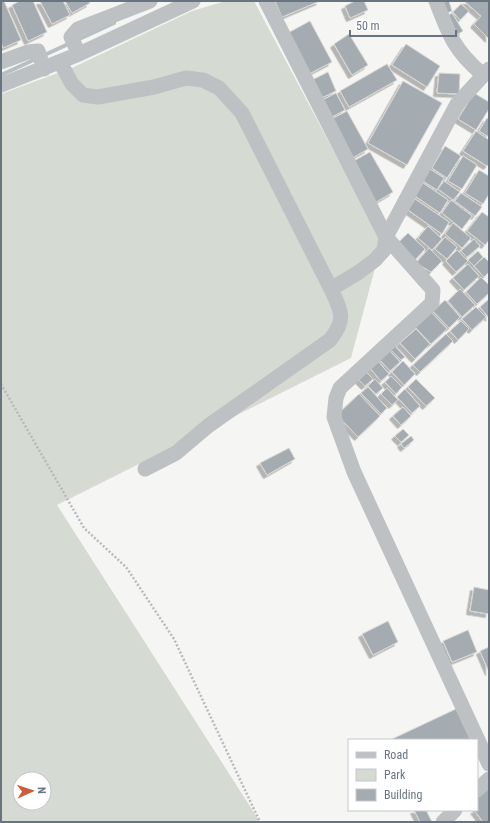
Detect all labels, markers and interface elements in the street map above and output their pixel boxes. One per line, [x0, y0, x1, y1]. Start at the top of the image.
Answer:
scale bar [350, 12, 456, 38]
text: 50 m [356, 19, 380, 33]
legend [348, 739, 478, 811]
text: Road [384, 748, 408, 762]
text: Park [384, 768, 406, 782]
north arrow [12, 771, 52, 811]
text: N [35, 787, 48, 794]
text: Building [384, 788, 422, 802]

